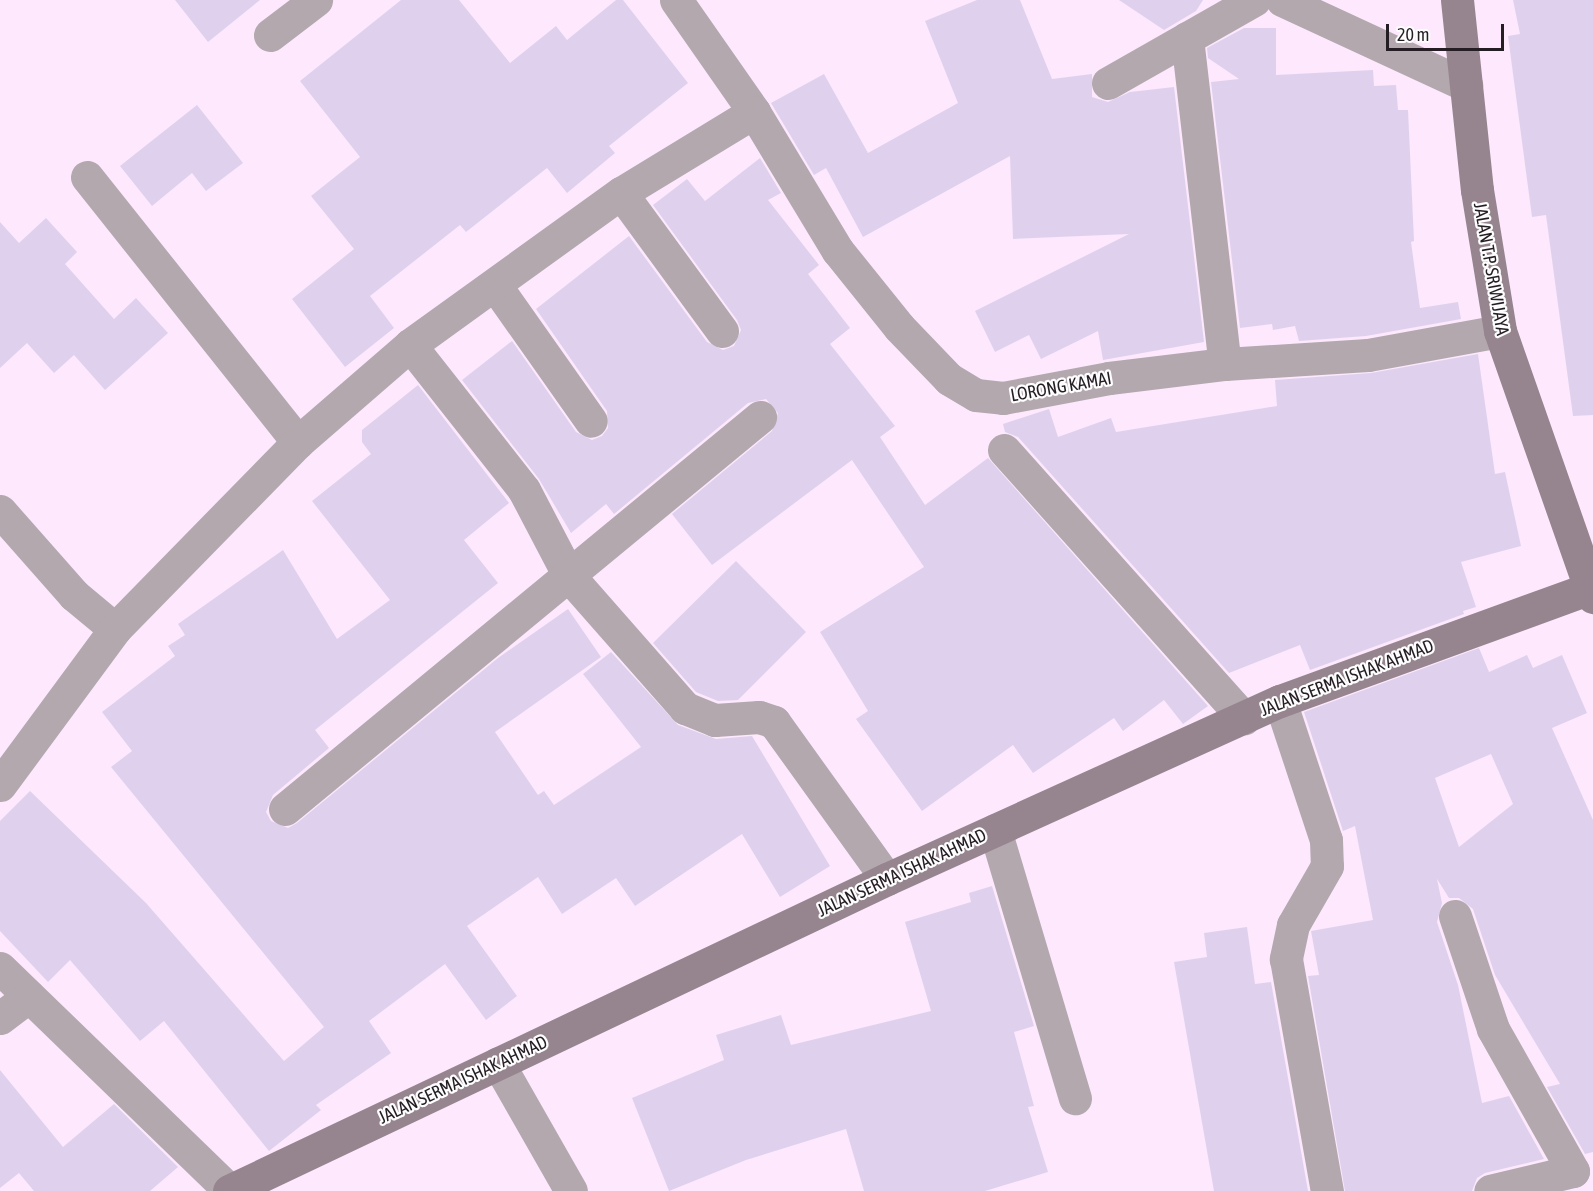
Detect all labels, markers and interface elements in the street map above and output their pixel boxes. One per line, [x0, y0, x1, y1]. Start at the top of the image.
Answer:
scale bar [1389, 12, 1508, 50]
text: 20 m [1397, 24, 1429, 45]
street label: JALAN T.P. SRIWIJAYA [1469, 201, 1513, 337]
street label: LORONG KAMAI [1009, 367, 1113, 407]
street label: JALAN SERMA ISHAK AHMAD [1257, 635, 1437, 721]
street label: JALAN SERMA ISHAK AHMAD [814, 824, 990, 922]
street label: JALAN SERMA ISHAK AHMAD [375, 1031, 551, 1129]

